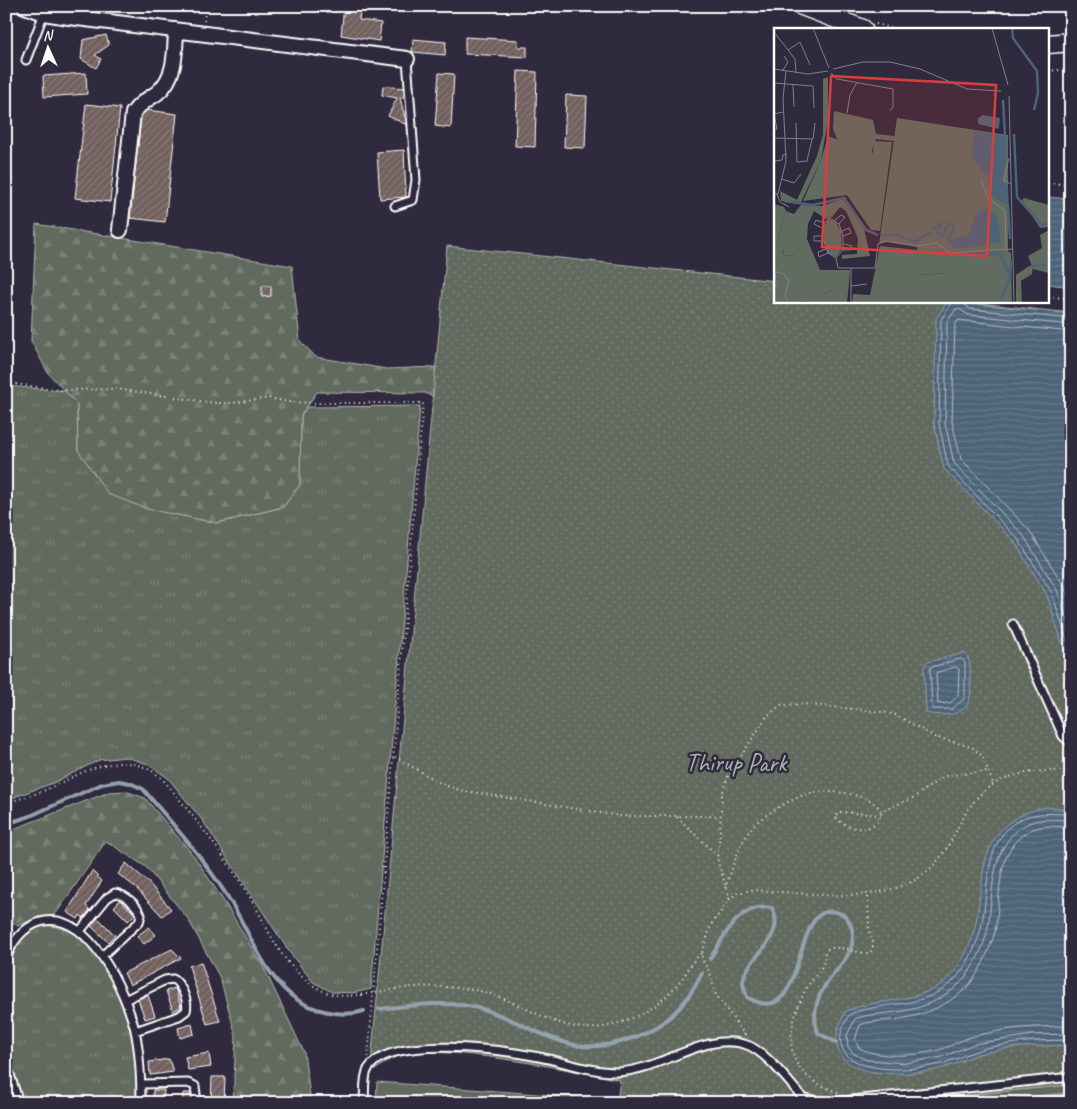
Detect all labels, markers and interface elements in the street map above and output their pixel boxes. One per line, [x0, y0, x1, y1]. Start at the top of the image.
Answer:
north arrow [22, 22, 72, 72]
text: N [43, 27, 54, 44]
inset map [774, 28, 1050, 302]
park label: Thirup Park [686, 747, 788, 779]

